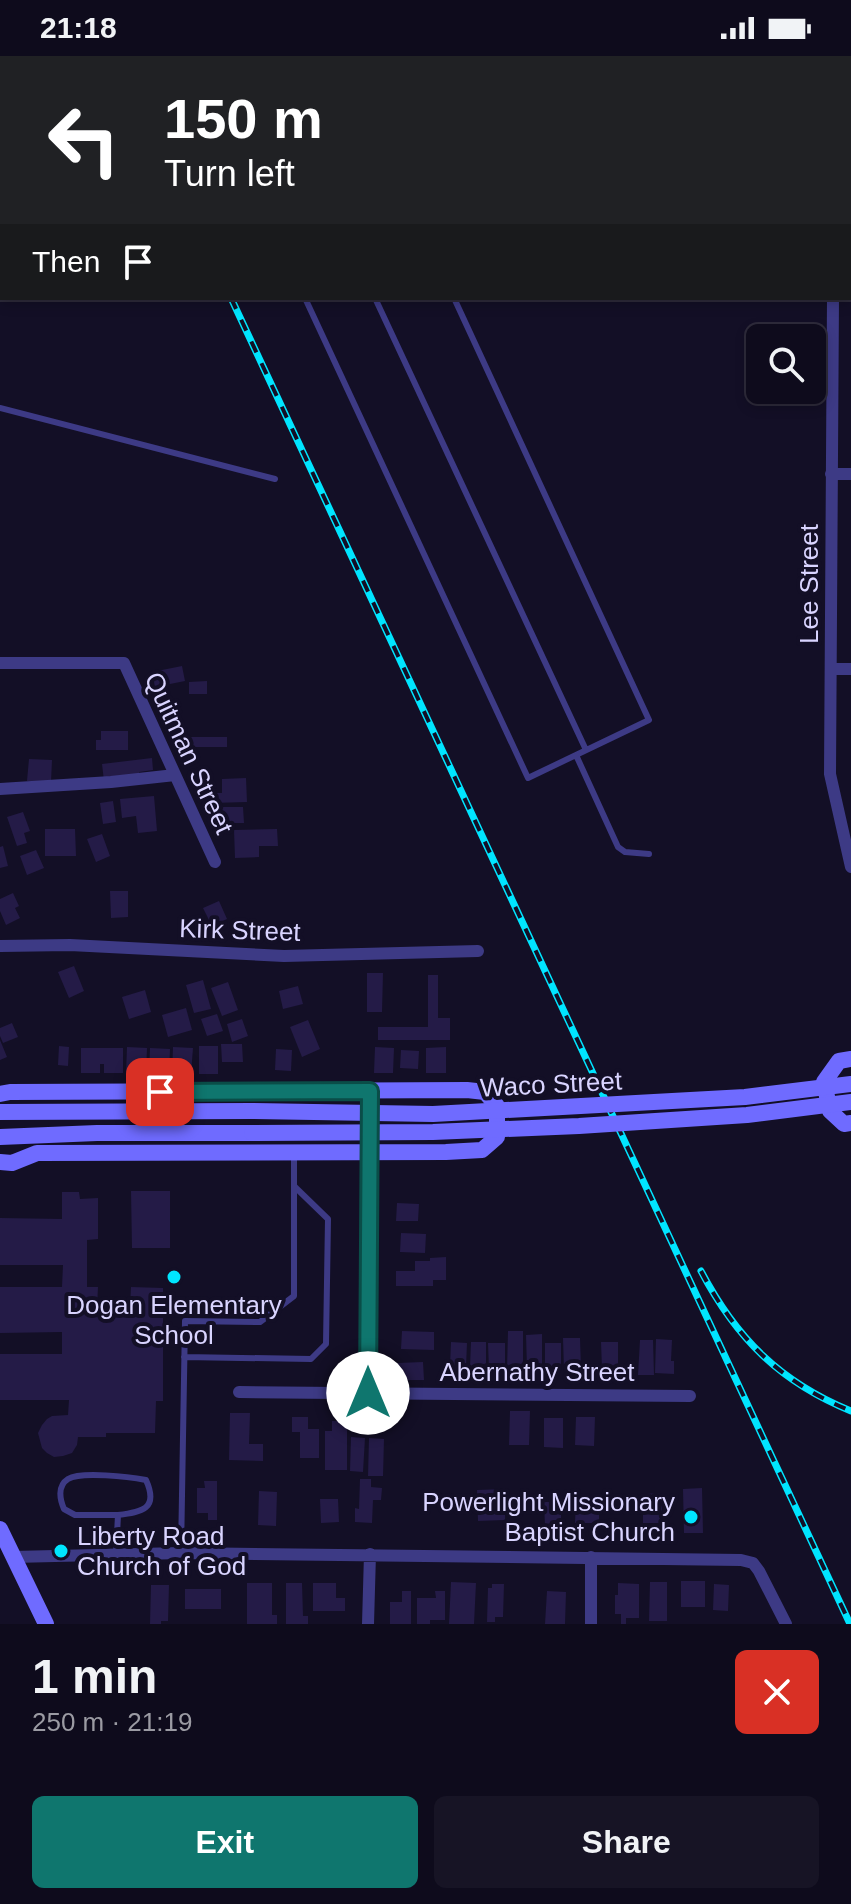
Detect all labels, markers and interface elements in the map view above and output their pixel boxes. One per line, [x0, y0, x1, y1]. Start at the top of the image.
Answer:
text: 21:18 [40, 11, 117, 44]
text: 150 m [164, 87, 323, 150]
icon: left [32, 88, 136, 192]
text: Turn left [164, 153, 295, 194]
icon: arrive [116, 240, 160, 284]
text: Then [32, 245, 100, 278]
map controls [746, 324, 826, 404]
button: search [746, 324, 826, 404]
street label: Lee Street [794, 523, 824, 644]
street label: Quitman Street [138, 667, 240, 839]
street label: Kirk Street [179, 913, 302, 947]
pin [126, 1058, 194, 1126]
street label: Waco Street [479, 1065, 624, 1103]
icon: arrive [138, 1070, 182, 1114]
marker: Dogan Elementary School [165, 1268, 183, 1286]
place label: Dogan Elementary School [66, 1290, 282, 1350]
position arrow [326, 1351, 410, 1435]
street label: Abernathy Street [439, 1357, 635, 1387]
place label: Powerlight Missionary Baptist Church [422, 1487, 675, 1547]
marker: Powerlight Missionary Baptist Church [682, 1508, 700, 1526]
place label: Liberty Road Church of God [77, 1521, 246, 1581]
marker: Liberty Road Church of God [52, 1542, 70, 1560]
text: 1 min [32, 1650, 157, 1703]
button: close [735, 1650, 819, 1734]
text: 250 m · 21:19 [32, 1707, 192, 1737]
button: Exit [32, 1796, 418, 1888]
button: Share [434, 1796, 819, 1888]

